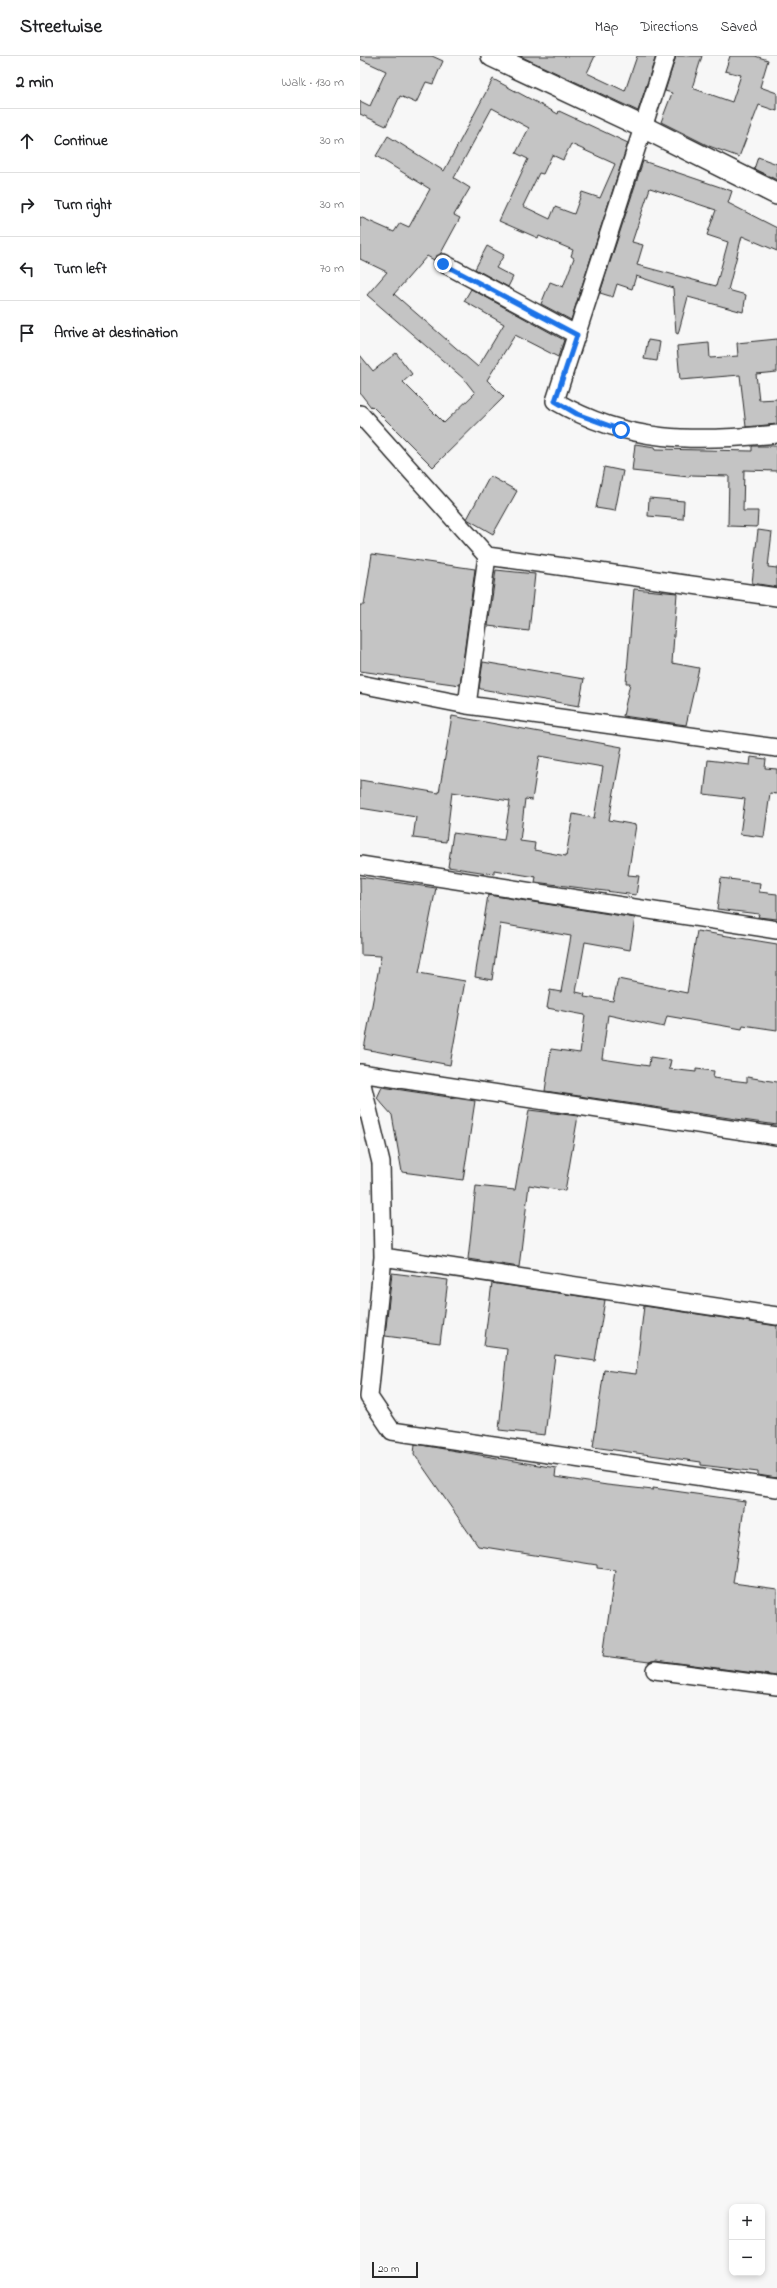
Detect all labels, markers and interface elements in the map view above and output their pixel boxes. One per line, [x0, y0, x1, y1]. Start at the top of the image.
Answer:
text: Streetwise [20, 14, 102, 41]
text: Map [595, 17, 618, 38]
text: Directions [640, 17, 698, 38]
text: Saved [720, 17, 757, 38]
text: 2 min [16, 70, 53, 95]
text: Walk · 130 m [281, 73, 344, 92]
icon: ahead [16, 130, 38, 152]
text: Continue [54, 130, 108, 152]
text: 30 m [320, 131, 344, 150]
icon: right [16, 194, 38, 216]
text: Turn right [54, 194, 112, 216]
text: 30 m [320, 195, 344, 214]
route end [434, 255, 452, 273]
icon: left [16, 258, 38, 280]
text: Turn left [54, 258, 107, 280]
text: 70 m [320, 259, 344, 278]
icon: arrive [16, 322, 38, 344]
text: Arrive at destination [54, 322, 178, 344]
route start [612, 421, 630, 439]
map controls [729, 2204, 765, 2276]
button: + [729, 2204, 765, 2240]
button: − [729, 2240, 765, 2276]
scale bar [372, 2260, 418, 2279]
text: 20 m [378, 2261, 400, 2277]

